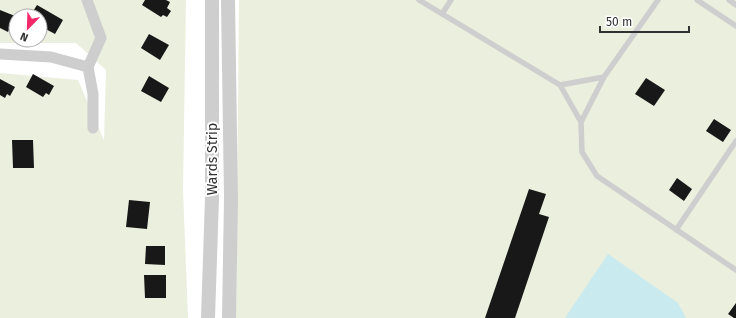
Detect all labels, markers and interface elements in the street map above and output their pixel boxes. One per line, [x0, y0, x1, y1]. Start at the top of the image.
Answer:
north arrow [8, 8, 48, 48]
scale bar [600, 8, 689, 34]
text: 50 m [606, 15, 632, 29]
text: N [18, 29, 30, 44]
street label: Wards Strip [204, 123, 221, 195]

